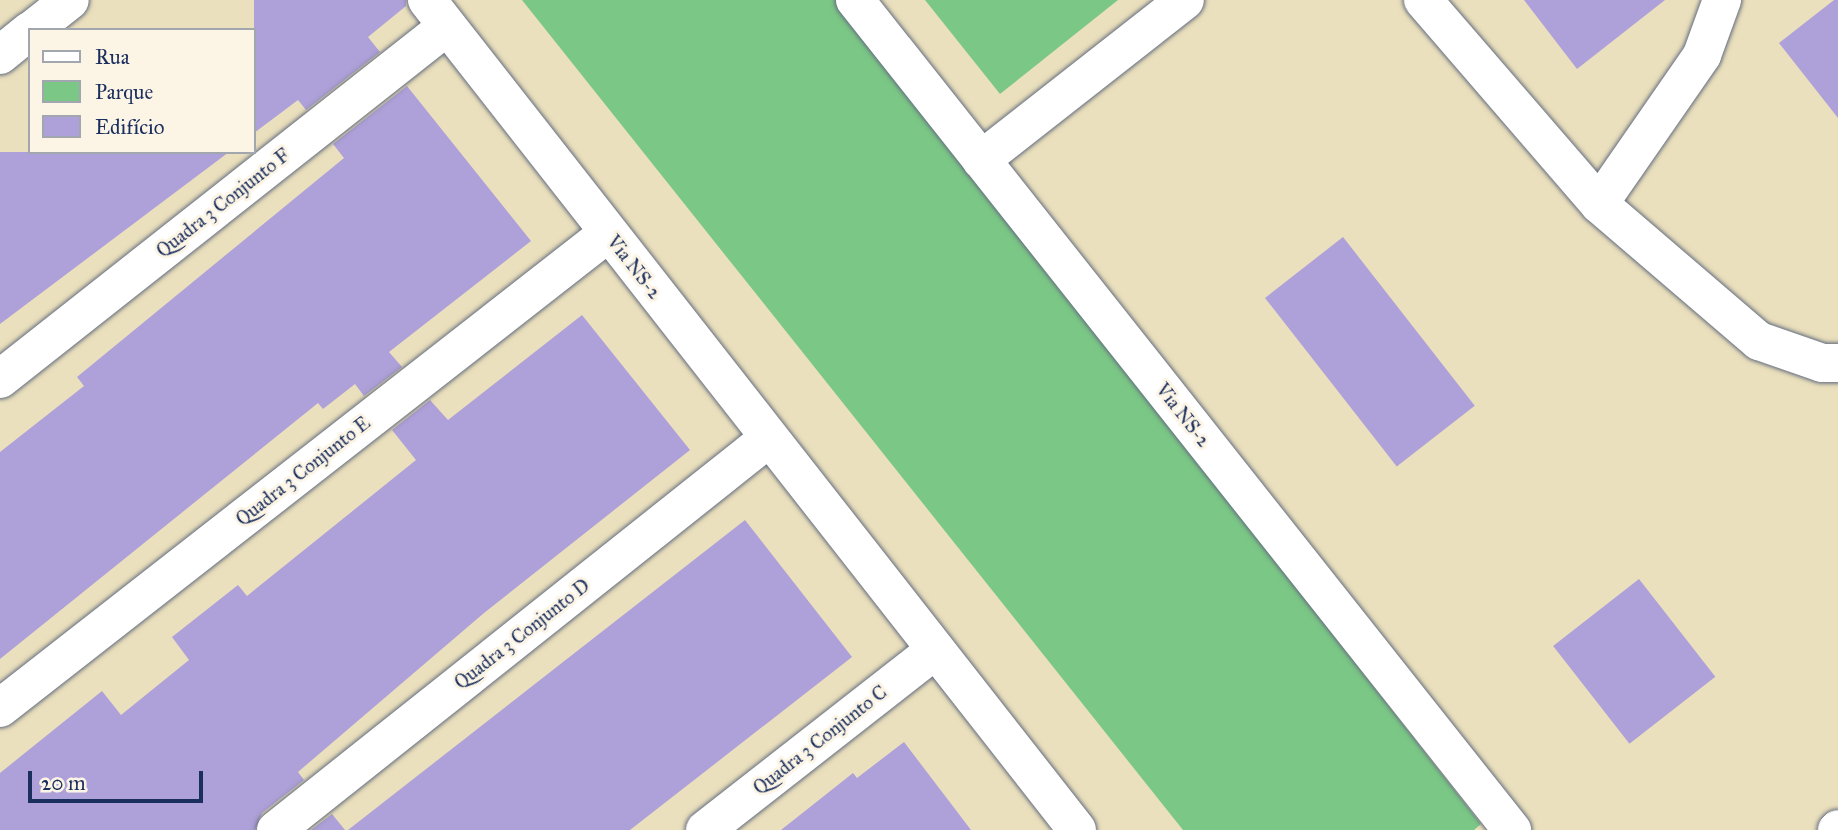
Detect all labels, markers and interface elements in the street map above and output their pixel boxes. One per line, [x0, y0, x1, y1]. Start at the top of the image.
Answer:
legend [28, 28, 256, 154]
text: Rua [95, 44, 130, 70]
text: Parque [95, 79, 153, 105]
text: Edifício [95, 114, 164, 140]
street label: Quadra 3 Conjunto F [152, 144, 294, 262]
street label: Via NS-2 [602, 231, 666, 303]
street label: Via NS-2 [1151, 379, 1215, 451]
street label: Quadra 3 Conjunto E [231, 412, 375, 530]
street label: Quadra 3 Conjunto D [450, 574, 594, 694]
street label: Quadra 3 Conjunto C [749, 681, 891, 799]
scale bar [32, 756, 206, 800]
text: 20 m [41, 770, 86, 796]

